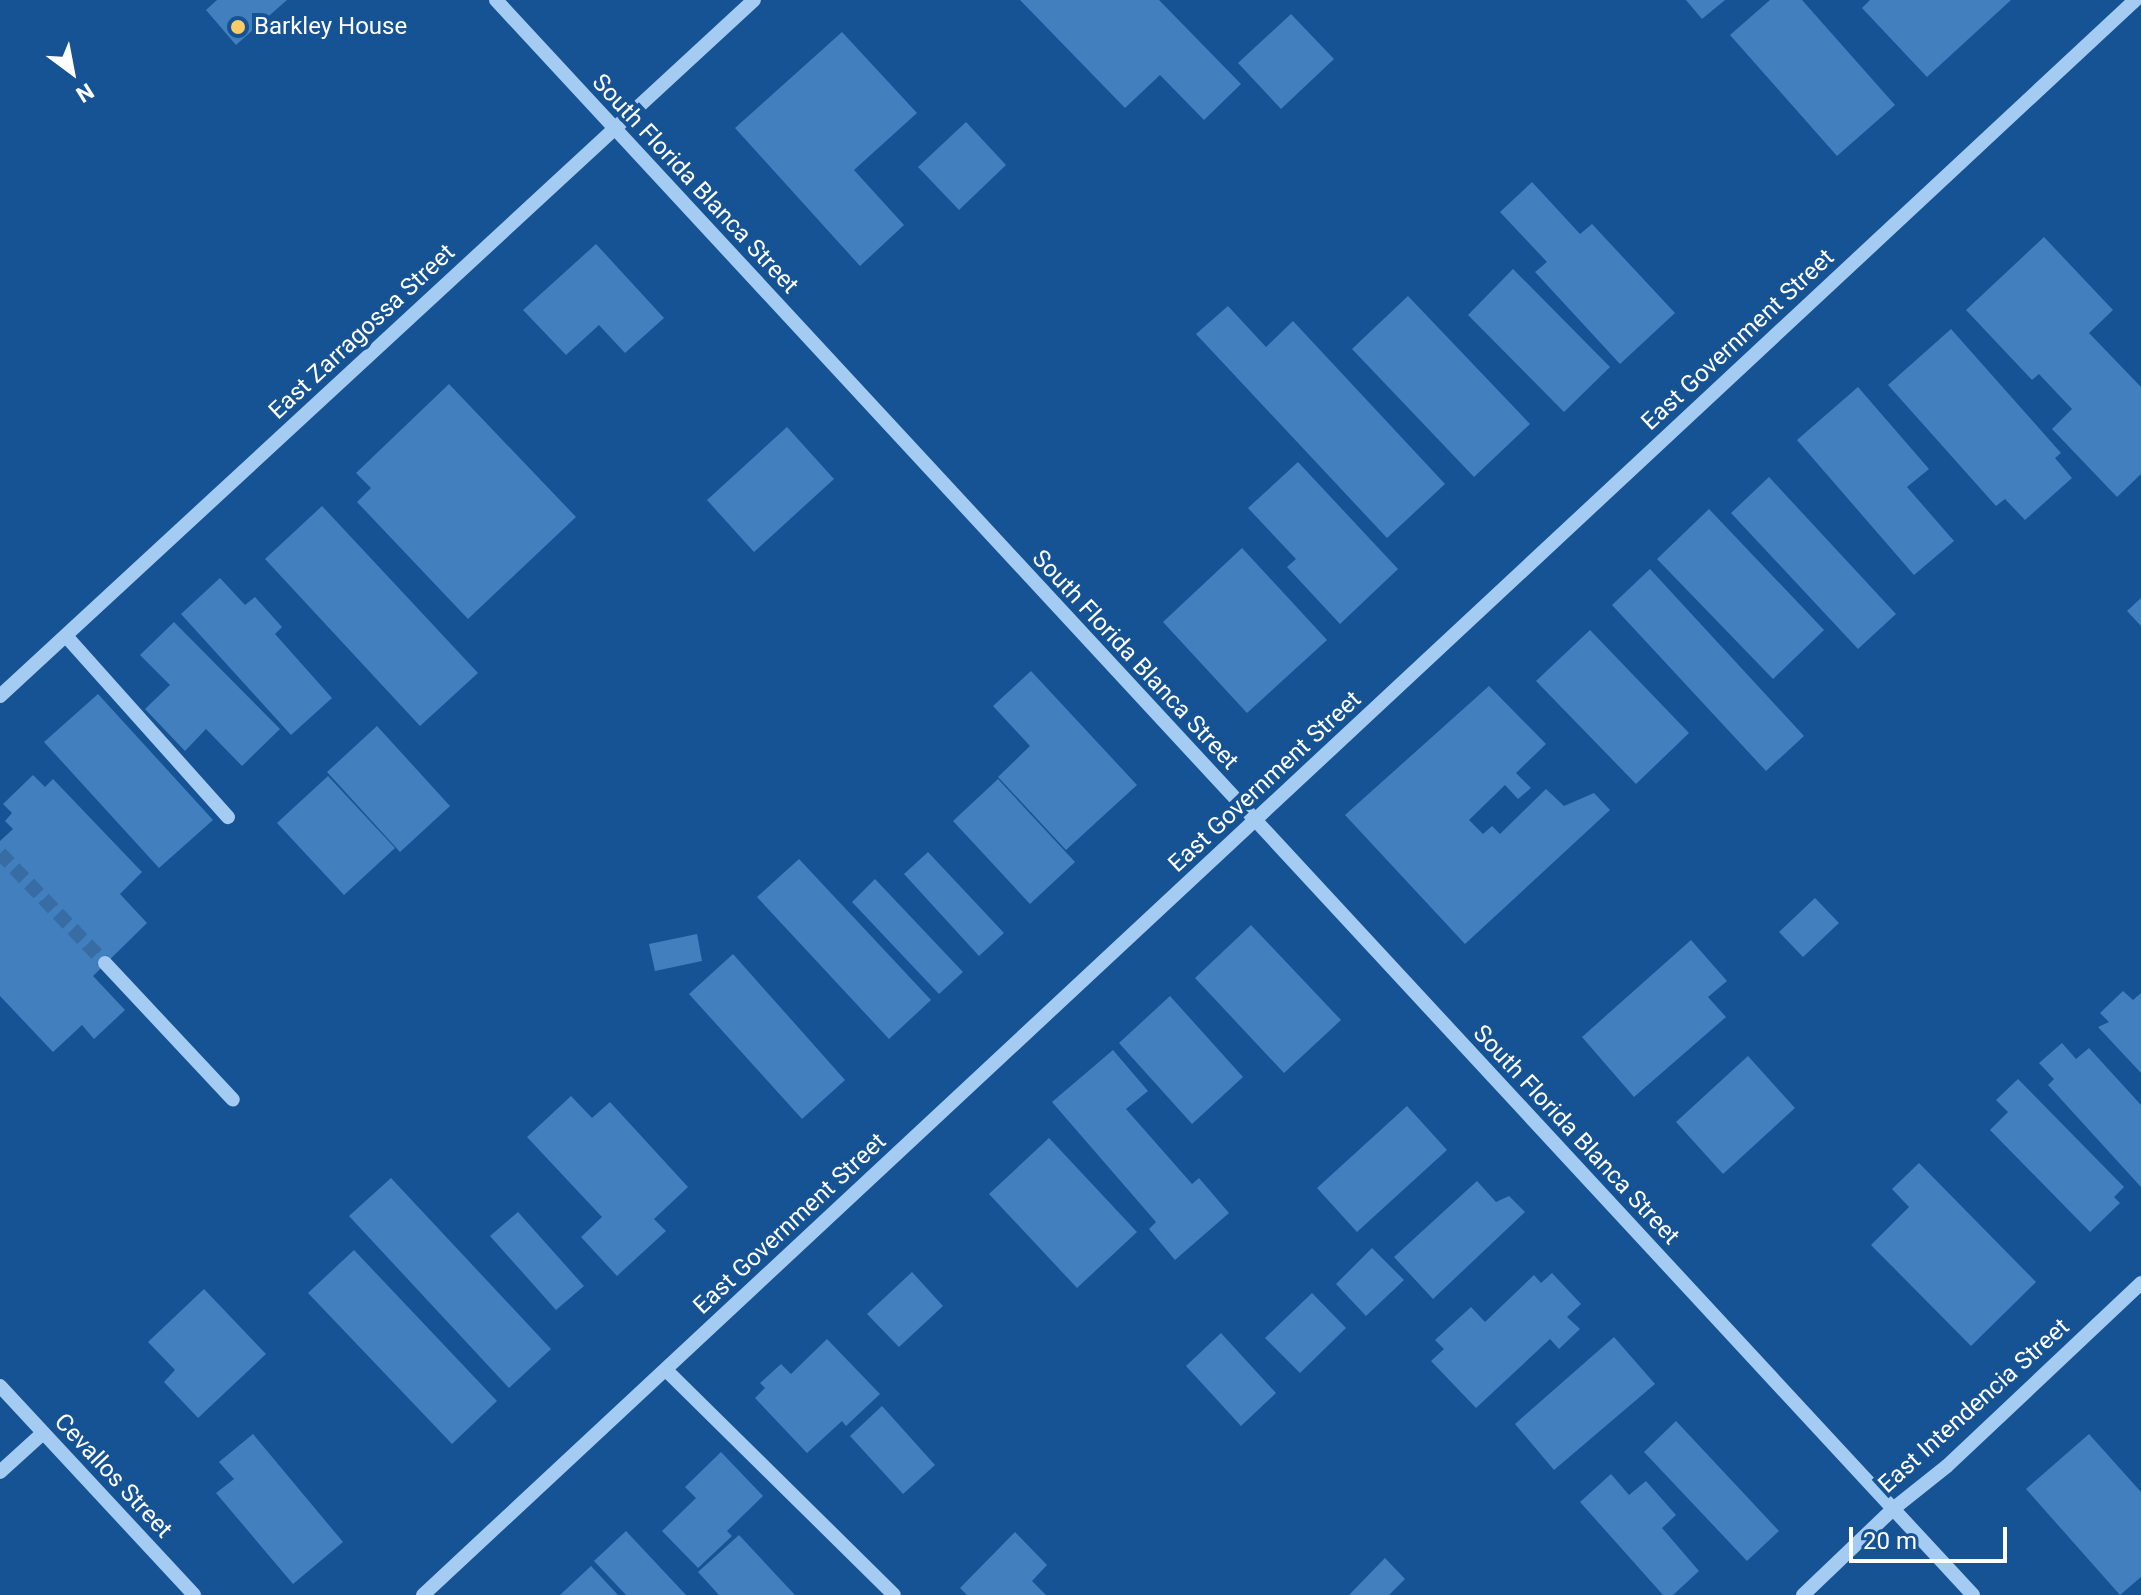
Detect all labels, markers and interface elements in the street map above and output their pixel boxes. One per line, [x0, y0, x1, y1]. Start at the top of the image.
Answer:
place label: Barkley House [254, 13, 407, 41]
marker: Barkley House [229, 18, 247, 36]
north arrow [32, 32, 112, 112]
street label: South Florida Blanca Street [586, 68, 804, 300]
text: N [72, 78, 98, 107]
street label: East Zarragossa Street [263, 238, 461, 426]
street label: East Government Street [1636, 243, 1840, 437]
street label: South Florida Blanca Street [1026, 544, 1244, 776]
street label: East Government Street [1163, 685, 1367, 879]
street label: South Florida Blanca Street [1467, 1019, 1685, 1251]
street label: East Government Street [688, 1127, 892, 1321]
street label: East Intendencia Street [1873, 1313, 2075, 1499]
street label: Cevallos Street [48, 1408, 178, 1544]
scale bar [1853, 1511, 2011, 1561]
text: 20 m [1863, 1527, 1917, 1555]

